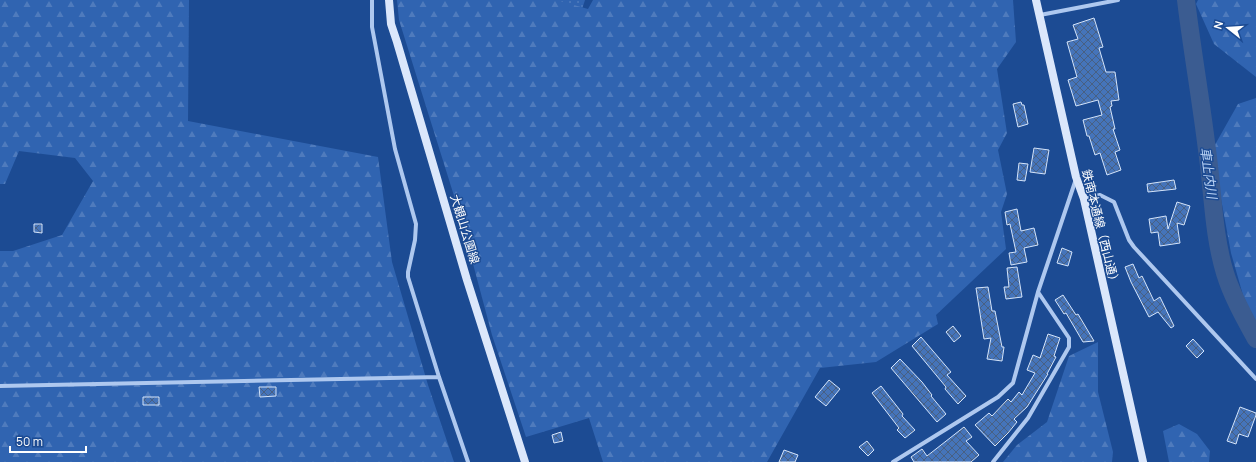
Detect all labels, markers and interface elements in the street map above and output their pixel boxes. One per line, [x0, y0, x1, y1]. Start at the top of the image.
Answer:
north arrow [1208, 8, 1248, 48]
text: N [1210, 19, 1226, 31]
water label: 車止内川 [1196, 146, 1222, 202]
street label: 鉄南本通線（西山通） [1078, 168, 1124, 288]
street label: 大観山公園線 [446, 192, 484, 266]
scale bar [10, 428, 86, 454]
text: 50 m [16, 433, 43, 450]

